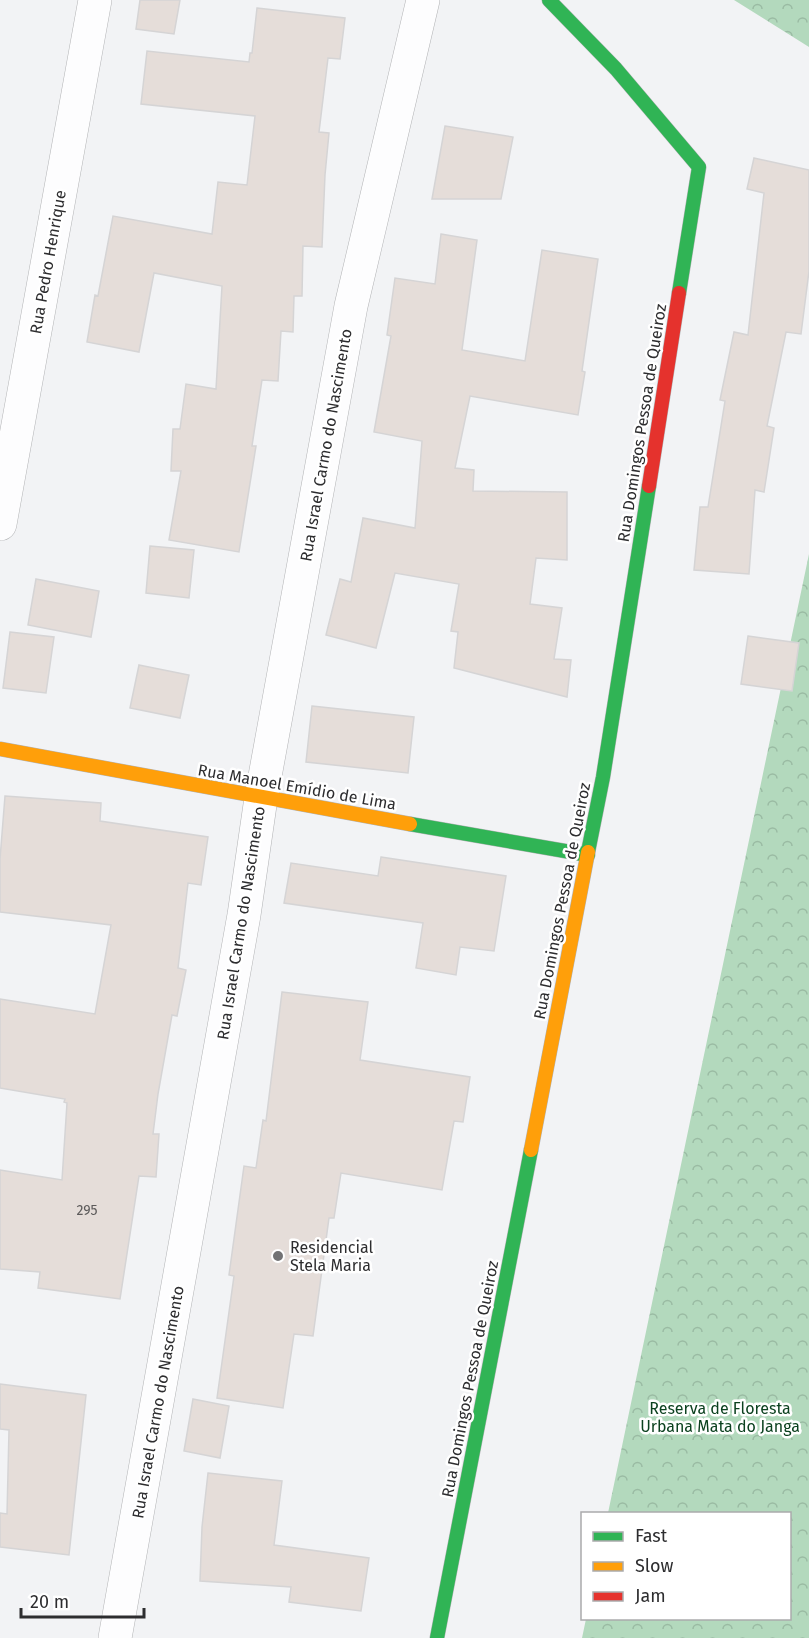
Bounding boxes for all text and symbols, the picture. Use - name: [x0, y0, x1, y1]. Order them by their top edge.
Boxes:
- street label: Rua Pedro Henrique: [26, 189, 70, 335]
- street label: Rua Domingos Pessoa de Queiroz: [614, 303, 670, 543]
- street label: Rua Israel Carmo do Nascimento: [296, 327, 356, 563]
- street label: Rua Manoel Emídio de Lima: [196, 760, 398, 814]
- street label: Rua Domingos Pessoa de Queiroz: [530, 781, 594, 1021]
- street label: Rua Israel Carmo do Nascimento: [213, 805, 269, 1041]
- house number: 295: [76, 1202, 98, 1219]
- place label: Residencial Stela Maria: [290, 1238, 374, 1275]
- marker: Residencial Stela Maria: [271, 1249, 285, 1263]
- street label: Rua Domingos Pessoa de Queiroz: [438, 1259, 502, 1499]
- street label: Rua Israel Carmo do Nascimento: [128, 1284, 188, 1520]
- park label: Reserva de Floresta Urbana Mata do Janga: [640, 1399, 800, 1436]
- legend: [581, 1512, 791, 1620]
- text: Fast: [635, 1525, 668, 1547]
- text: Slow: [635, 1555, 674, 1577]
- scale bar: [21, 1581, 144, 1619]
- text: Jam: [635, 1585, 666, 1607]
- text: 20 m: [30, 1591, 69, 1613]

